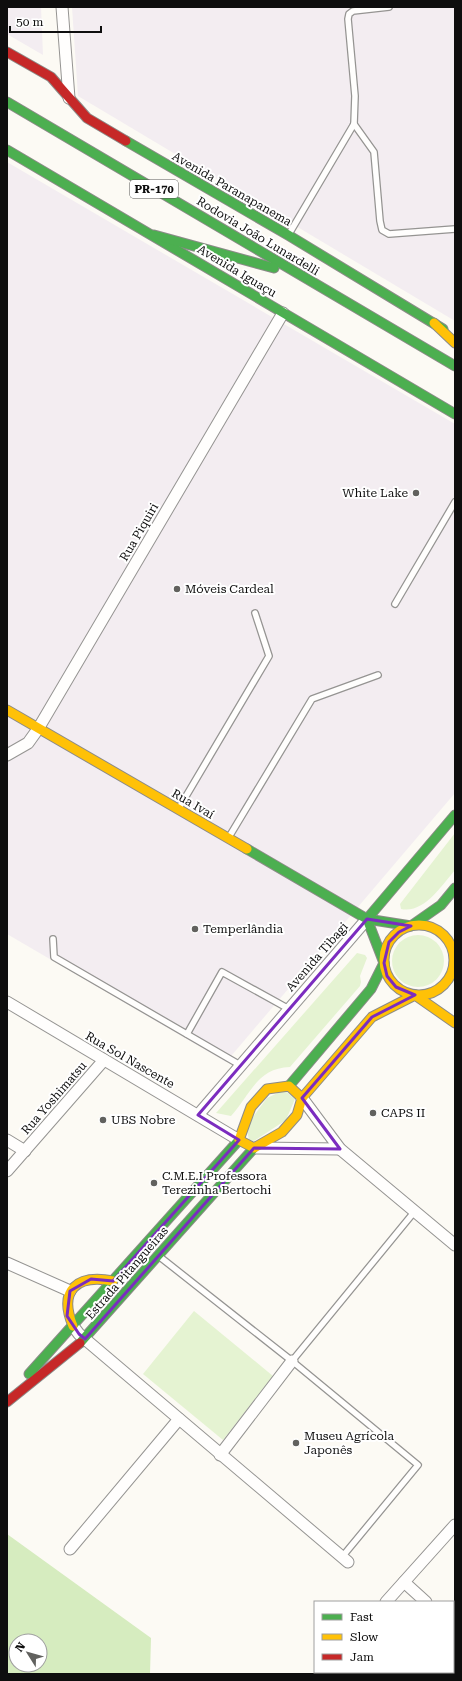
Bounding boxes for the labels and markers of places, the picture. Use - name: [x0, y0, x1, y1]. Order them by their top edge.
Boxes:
- place label: White Lake: [342, 486, 408, 500]
- marker: White Lake: [411, 488, 421, 498]
- place label: Móveis Cardeal: [185, 582, 274, 596]
- marker: Móveis Cardeal: [172, 584, 182, 594]
- place label: Temperlândia: [203, 922, 284, 936]
- marker: Temperlândia: [190, 924, 200, 934]
- place label: CAPS II: [381, 1106, 425, 1120]
- marker: CAPS II: [368, 1108, 378, 1118]
- place label: UBS Nobre: [111, 1113, 176, 1127]
- marker: UBS Nobre: [98, 1115, 108, 1125]
- place label: C.M.E.I Professora Terezinha Bertochi: [162, 1169, 271, 1197]
- marker: C.M.E.I Professora Terezinha Bertochi: [149, 1178, 159, 1188]
- place label: Museu Agrícola Japonês: [304, 1429, 394, 1457]
- marker: Museu Agrícola Japonês: [291, 1438, 301, 1448]

